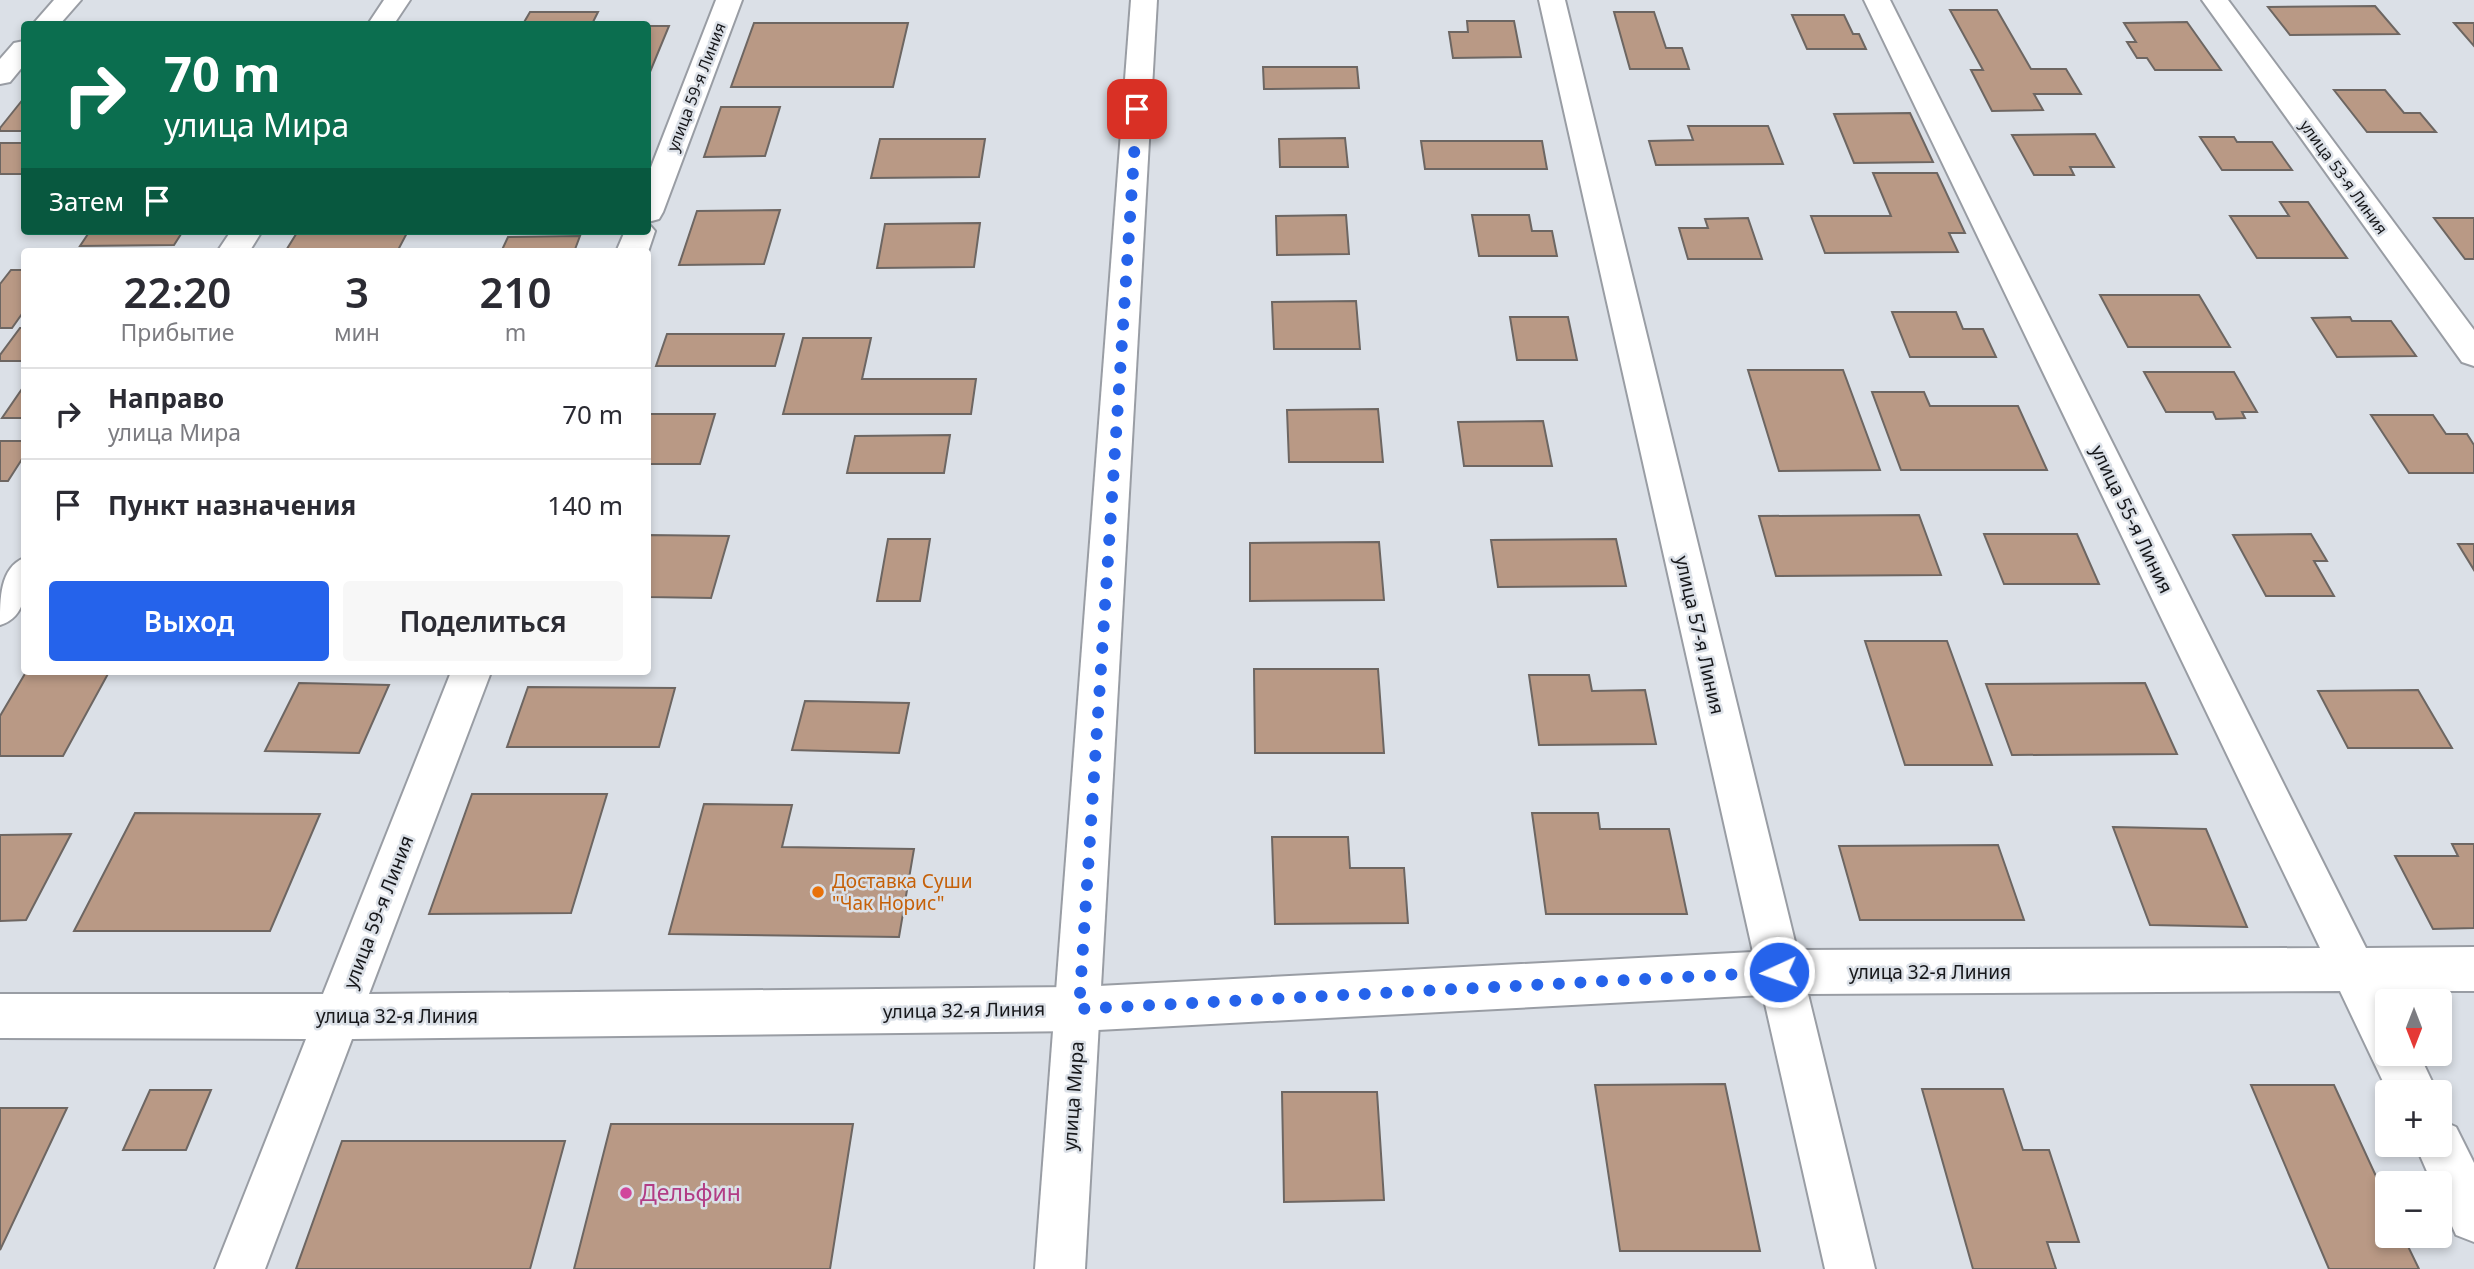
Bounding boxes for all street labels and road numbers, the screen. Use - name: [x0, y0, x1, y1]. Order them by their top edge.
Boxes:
- street label: улица 59-я Линия: [661, 19, 731, 155]
- street label: улица 53-я Линия: [2295, 115, 2393, 239]
- street label: улица 55-я Линия: [2085, 440, 2179, 598]
- street label: улица 57-я Линия: [1669, 553, 1731, 717]
- street label: улица 59-я Линия: [337, 832, 419, 992]
- street label: улица 32-я Линия: [1849, 959, 2011, 985]
- street label: улица 32-я Линия: [883, 996, 1045, 1024]
- street label: улица 32-я Линия: [316, 1003, 478, 1029]
- street label: улица Мира: [1056, 1040, 1090, 1152]

